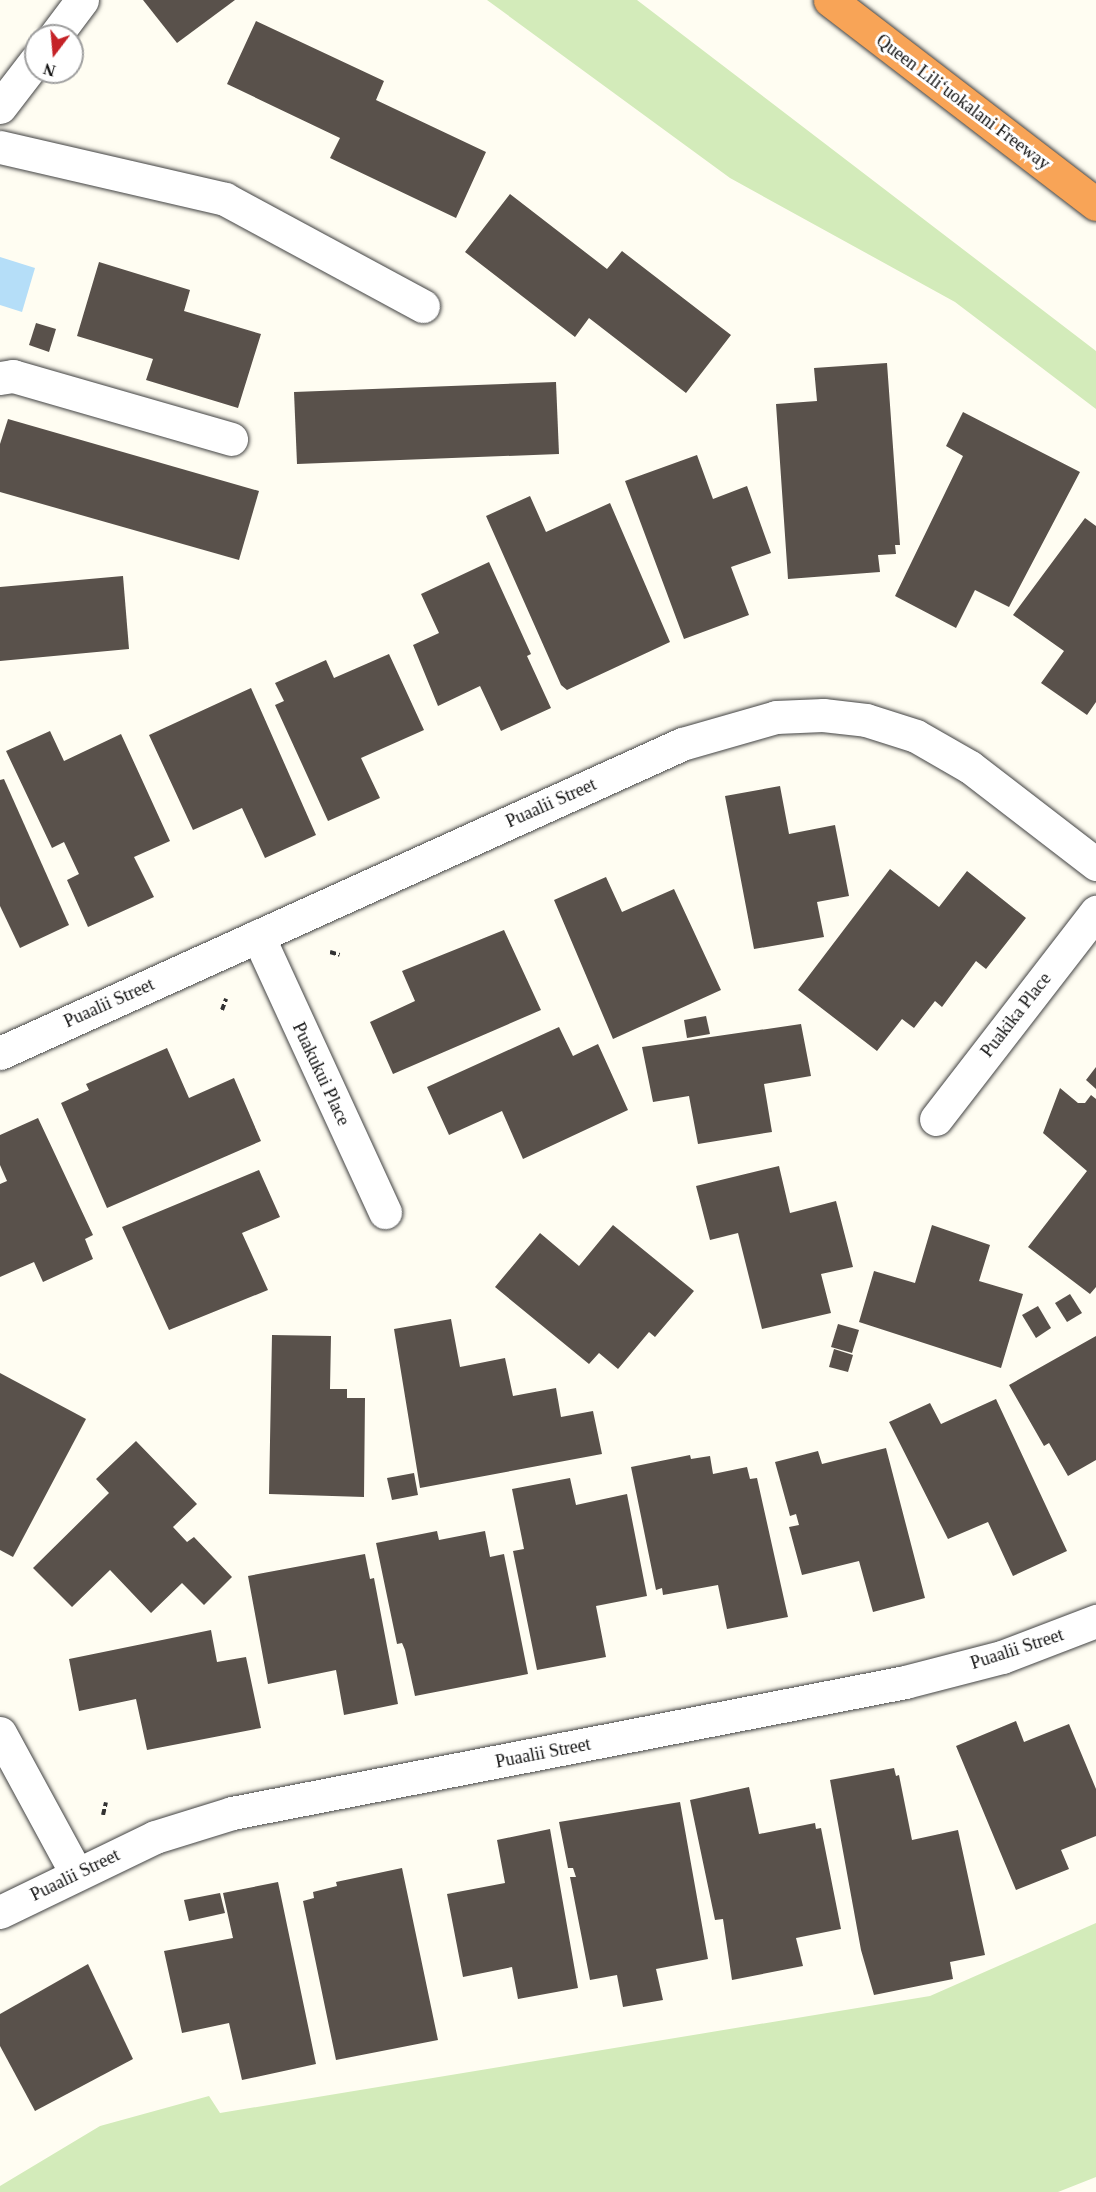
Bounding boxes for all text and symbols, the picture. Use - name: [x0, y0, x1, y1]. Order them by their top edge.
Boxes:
- north arrow: [24, 24, 84, 84]
- street label: Queen Liliʻuokalani Freeway: [872, 30, 1054, 174]
- text: N: [42, 60, 57, 80]
- street label: Puaalii Street: [503, 774, 599, 832]
- street label: Puakika Place: [976, 968, 1056, 1062]
- street label: Puaalii Street: [61, 974, 157, 1032]
- street label: Puakukui Place: [288, 1019, 354, 1129]
- street label: Puaalii Street: [968, 1624, 1066, 1674]
- street label: Puaalii Street: [494, 1733, 592, 1773]
- street label: Puaalii Street: [27, 1844, 123, 1906]

